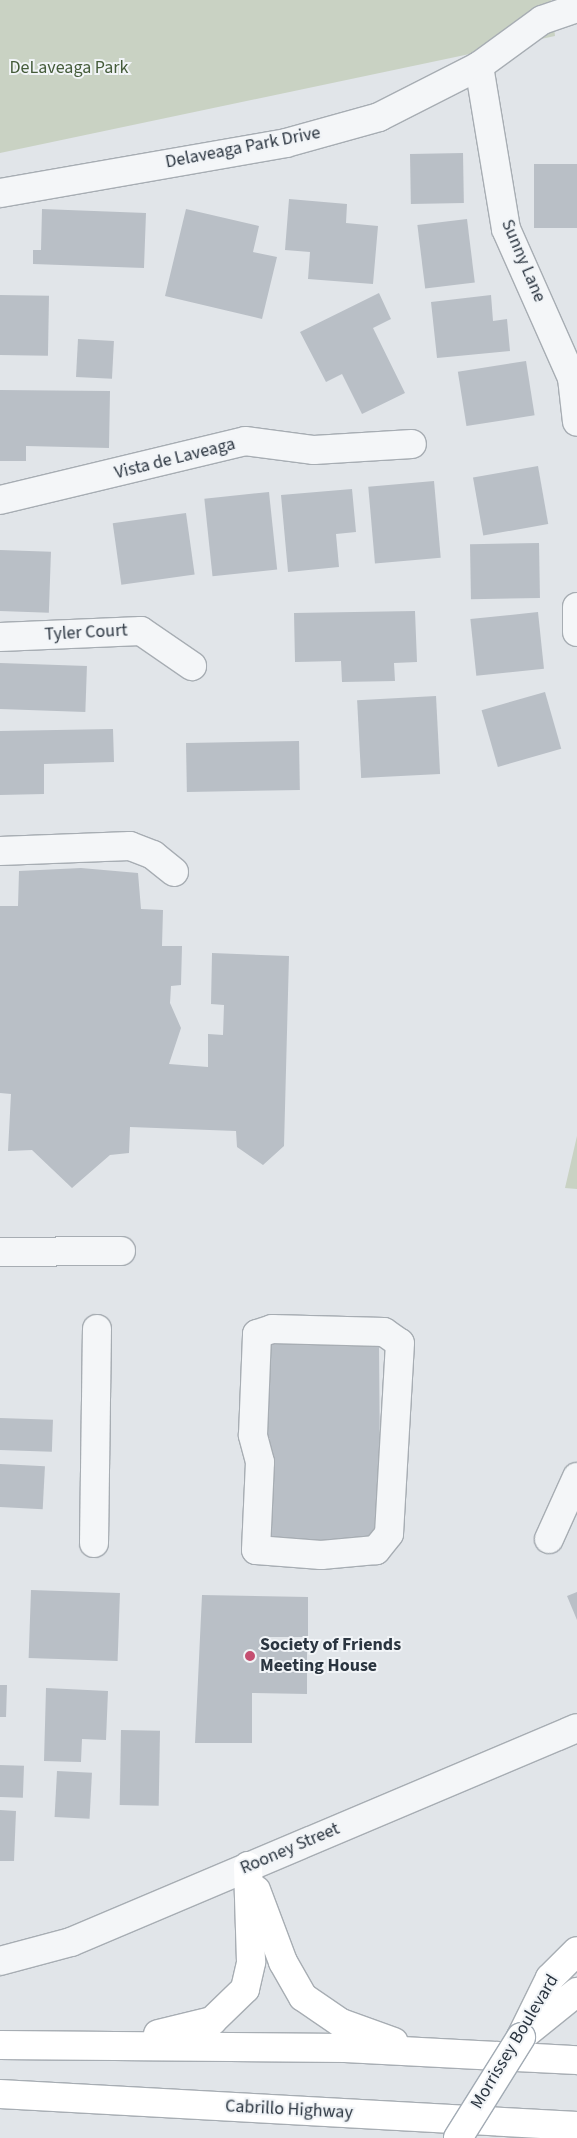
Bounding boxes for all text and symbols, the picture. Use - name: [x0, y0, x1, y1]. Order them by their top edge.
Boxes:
- park label: DeLaveaga Park: [9, 57, 129, 79]
- street label: Delaveaga Park Drive: [164, 122, 322, 174]
- street label: Sunny Lane: [496, 216, 550, 306]
- street label: Vista de Laveaga: [112, 434, 238, 484]
- street label: Tyler Court: [44, 620, 128, 646]
- place label: Society of Friends Meeting House: [260, 1635, 401, 1678]
- marker: Society of Friends Meeting House: [244, 1650, 256, 1662]
- street label: Rooney Street: [237, 1818, 343, 1880]
- street label: Morrissey Boulevard: [466, 1971, 564, 2113]
- street label: Cabrillo Highway: [225, 2096, 353, 2124]

